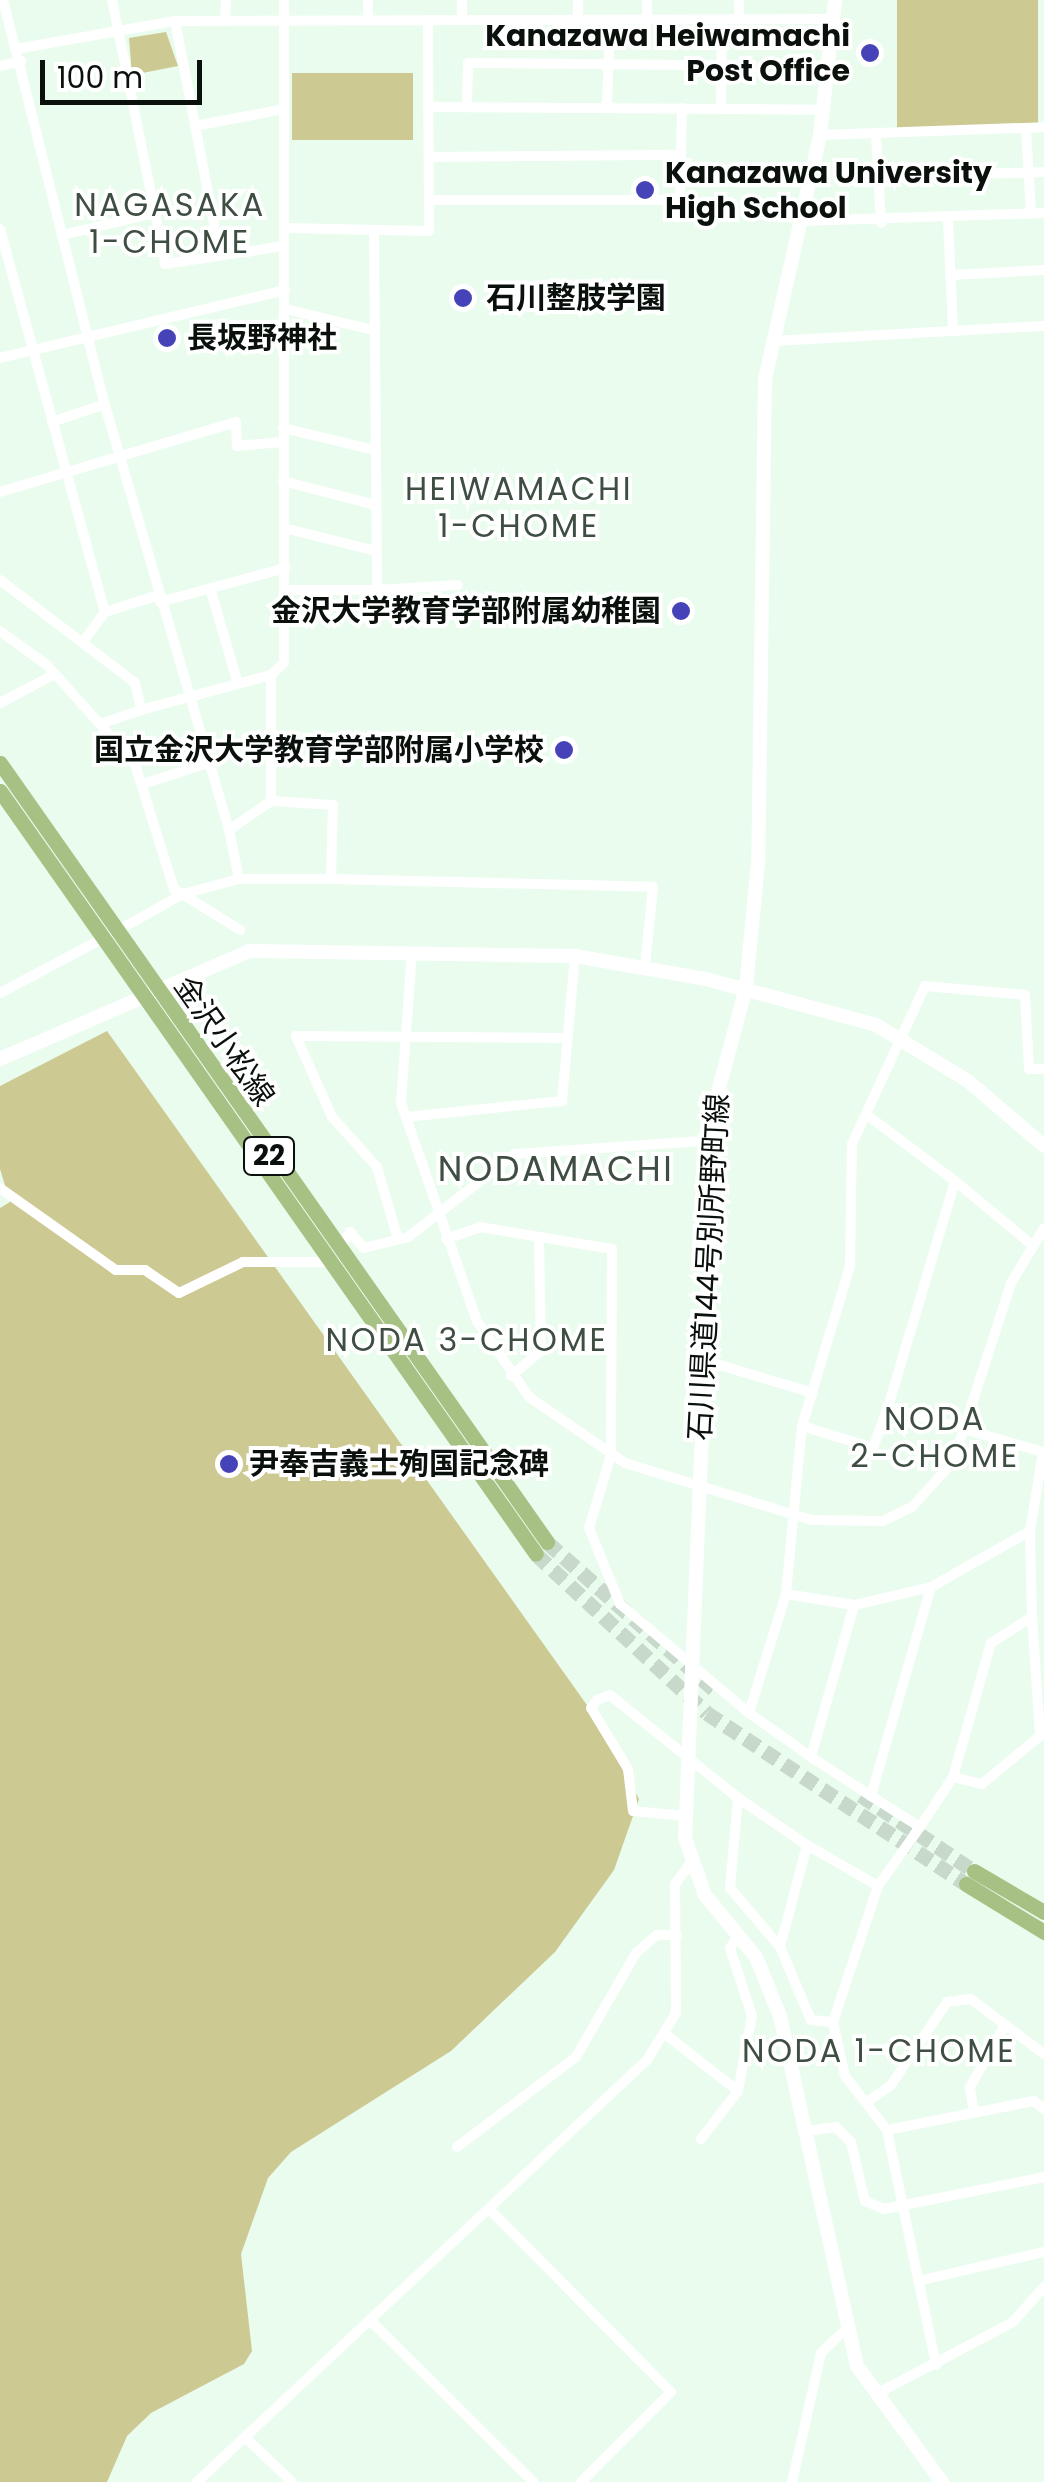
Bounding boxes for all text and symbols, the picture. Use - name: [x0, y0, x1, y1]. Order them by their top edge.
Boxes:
- place label: Kanazawa Heiwamachi Post Office: [485, 18, 850, 88]
- scale bar: [45, 40, 208, 102]
- marker: Kanazawa Heiwamachi Post Office: [859, 42, 881, 64]
- text: 100 m: [57, 56, 143, 99]
- place label: Kanazawa University High School: [665, 155, 992, 226]
- marker: Kanazawa University High School: [634, 179, 656, 201]
- district label: NAGASAKA 1-CHOME: [74, 187, 266, 262]
- place label: 石川整肢学園: [486, 280, 666, 316]
- marker: 石川整肢学園: [450, 285, 476, 311]
- place label: 長坂野神社: [187, 320, 337, 356]
- marker: 長坂野神社: [156, 327, 178, 349]
- district label: HEIWAMACHI 1-CHOME: [405, 471, 633, 546]
- place label: 金沢大学教育学部附属幼稚園: [271, 593, 661, 629]
- marker: 金沢大学教育学部附属幼稚園: [670, 600, 692, 622]
- place label: 国立金沢大学教育学部附属小学校: [94, 732, 544, 768]
- marker: 国立金沢大学教育学部附属小学校: [553, 739, 575, 761]
- street label: 金沢小松線: [166, 969, 282, 1113]
- street label: 石川県道144号別所野町線: [682, 1093, 736, 1441]
- road number: 22: [242, 1133, 296, 1179]
- district label: NODAMACHI: [438, 1148, 674, 1190]
- district label: NODA 3-CHOME: [326, 1321, 608, 1359]
- district label: NODA 2-CHOME: [850, 1401, 1020, 1476]
- place label: 尹奉吉義士殉国記念碑: [249, 1446, 549, 1482]
- marker: 尹奉吉義士殉国記念碑: [218, 1453, 240, 1475]
- district label: NODA 1-CHOME: [742, 2032, 1016, 2070]

